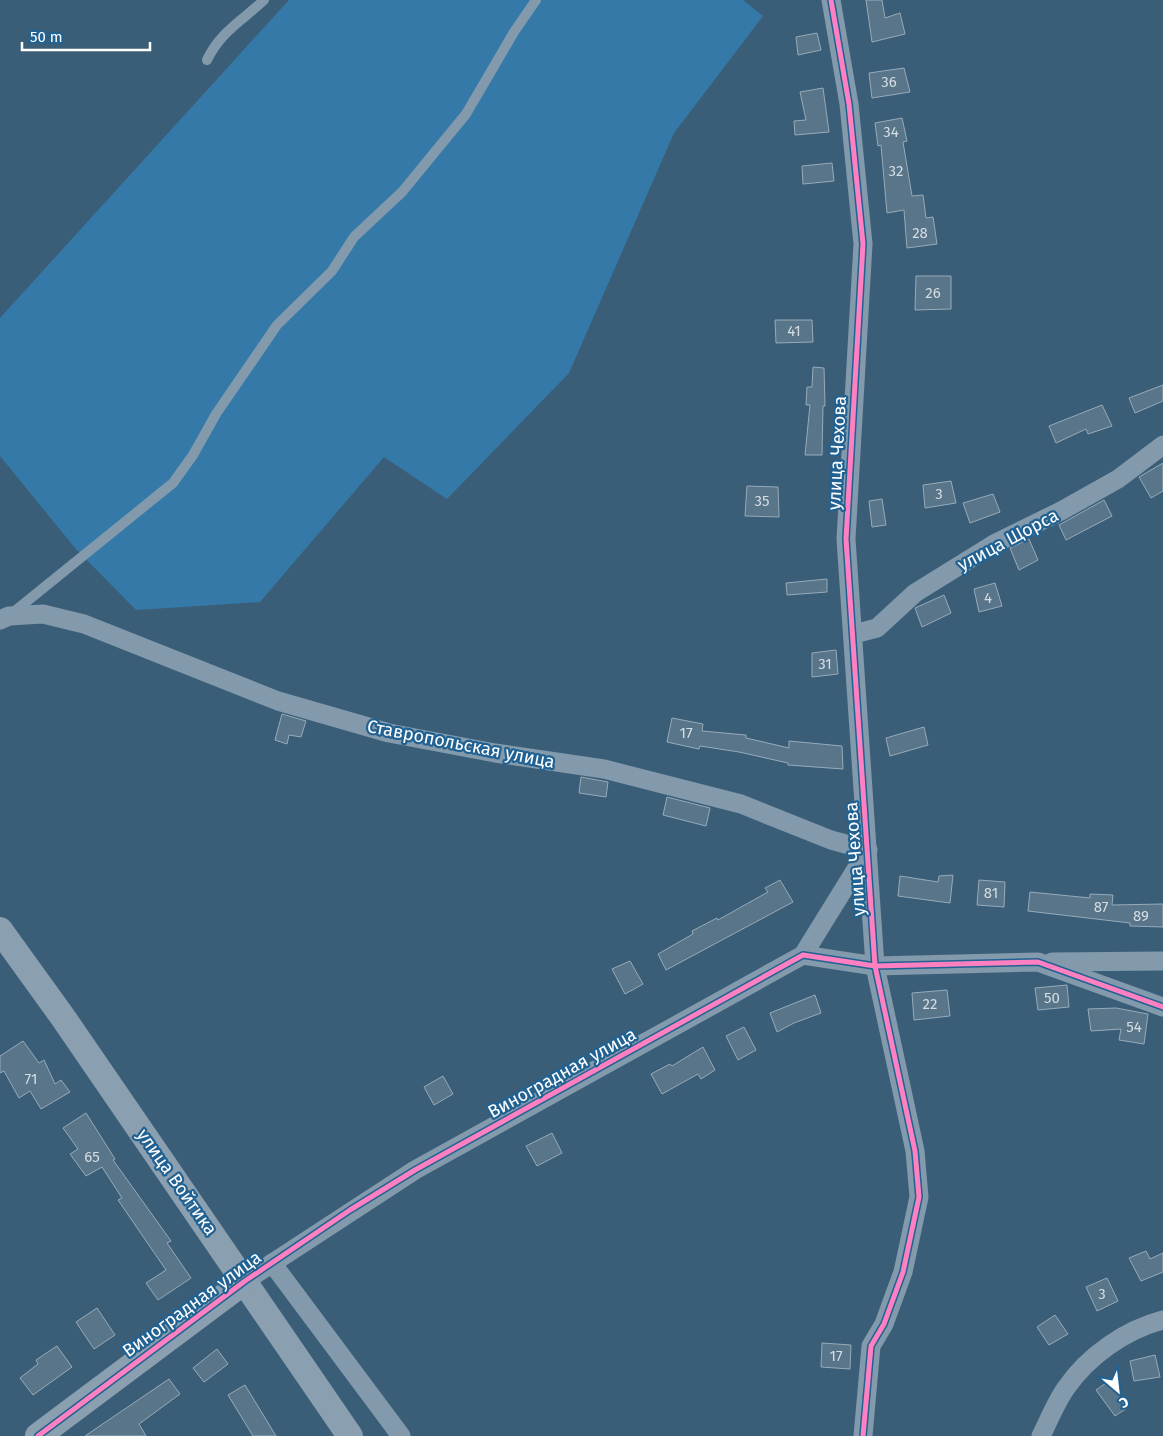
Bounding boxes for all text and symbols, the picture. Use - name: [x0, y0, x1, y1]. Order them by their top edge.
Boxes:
- scale bar: [22, 20, 150, 52]
- text: 50 m: [30, 28, 63, 46]
- house number: 36: [881, 73, 897, 91]
- house number: 34: [883, 123, 899, 141]
- house number: 32: [889, 162, 903, 180]
- house number: 28: [912, 224, 928, 242]
- house number: 26: [925, 284, 941, 302]
- house number: 41: [787, 322, 801, 340]
- street label: улица Чехова: [823, 395, 851, 511]
- house number: 3: [935, 485, 943, 503]
- house number: 35: [754, 492, 770, 510]
- street label: улица Щорса: [954, 504, 1062, 576]
- house number: 4: [984, 589, 992, 607]
- house number: 31: [818, 655, 832, 673]
- street label: Ставропольская улица: [365, 715, 557, 773]
- house number: 17: [679, 724, 693, 742]
- street label: улица Чехова: [840, 801, 870, 917]
- house number: 81: [984, 884, 998, 902]
- house number: 87: [1094, 898, 1109, 916]
- house number: 89: [1133, 907, 1149, 925]
- house number: 50: [1044, 989, 1060, 1007]
- house number: 22: [923, 995, 937, 1013]
- house number: 54: [1126, 1018, 1142, 1036]
- street label: Виноградная улица: [484, 1023, 640, 1123]
- house number: 71: [25, 1070, 37, 1088]
- street label: улица Войтика: [132, 1125, 222, 1239]
- house number: 65: [84, 1148, 100, 1166]
- street label: Виноградная улица: [118, 1246, 266, 1362]
- house number: 3: [1098, 1285, 1106, 1303]
- house number: 17: [829, 1347, 843, 1365]
- north arrow: [1093, 1366, 1143, 1416]
- text: С: [1116, 1393, 1131, 1411]

